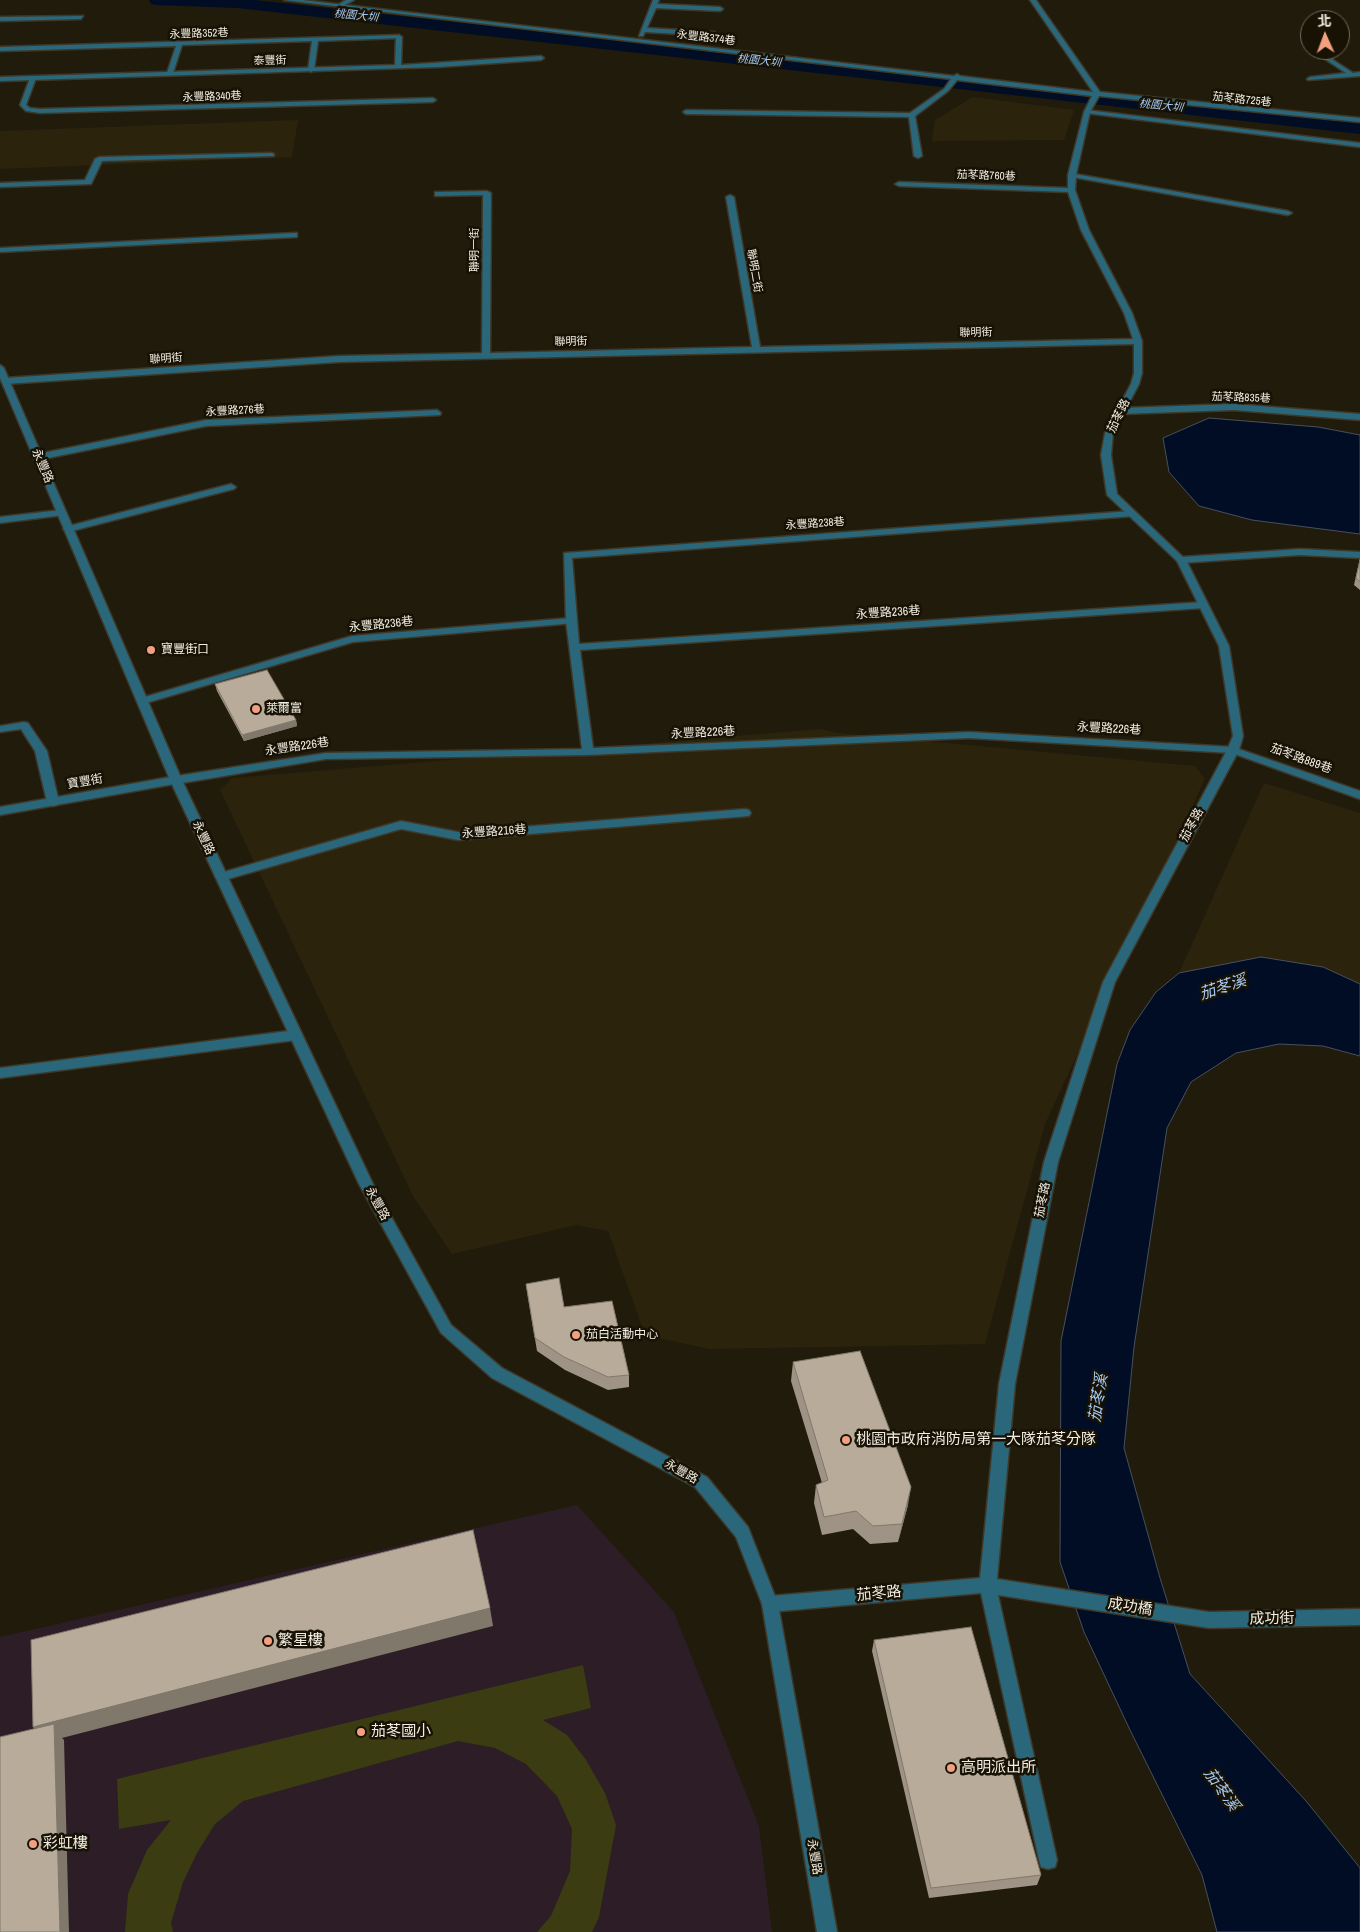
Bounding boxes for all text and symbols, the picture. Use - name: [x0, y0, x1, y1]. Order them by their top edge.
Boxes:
- water label: 桃園大圳: [333, 7, 379, 25]
- north arrow: [1300, 10, 1350, 60]
- text: 北: [1317, 12, 1332, 30]
- street label: 永豐路352巷: [169, 26, 229, 42]
- street label: 永豐路374巷: [676, 28, 736, 48]
- water label: 桃園大圳: [736, 52, 782, 70]
- street label: 泰豐街: [253, 54, 287, 68]
- street label: 永豐路340巷: [182, 89, 242, 105]
- street label: 茄苳路725巷: [1212, 90, 1272, 110]
- water label: 桃園大圳: [1138, 97, 1184, 115]
- street label: 茄苳路760巷: [956, 168, 1016, 184]
- street label: 聯明一街: [468, 228, 482, 272]
- street label: 聯明二街: [744, 248, 764, 294]
- street label: 聯明街: [959, 326, 993, 340]
- street label: 聯明街: [554, 335, 588, 349]
- street label: 聯明街: [149, 351, 183, 367]
- street label: 茄苳路835巷: [1211, 390, 1271, 406]
- street label: 茄苳路: [1105, 397, 1133, 435]
- street label: 永豐路276巷: [205, 403, 265, 419]
- street label: 永豐路: [28, 447, 56, 485]
- street label: 永豐路238巷: [785, 515, 845, 533]
- street label: 永豐路236巷: [855, 604, 921, 622]
- street label: 永豐路236巷: [348, 614, 414, 636]
- place label: 寶豐街口: [161, 643, 209, 657]
- marker: 寶豐街口: [145, 644, 157, 656]
- place label: 萊爾富: [266, 702, 302, 716]
- marker: 萊爾富: [250, 703, 262, 715]
- street label: 永豐路226巷: [1076, 720, 1142, 738]
- street label: 永豐路226巷: [670, 724, 736, 742]
- street label: 永豐路226巷: [264, 735, 330, 759]
- street label: 茄苳路889巷: [1268, 741, 1334, 777]
- street label: 寶豐街: [66, 772, 104, 792]
- street label: 茄苳路: [1177, 806, 1207, 844]
- street label: 永豐路: [189, 819, 217, 857]
- street label: 永豐路216巷: [461, 823, 527, 841]
- water label: 茄苳溪: [1197, 971, 1249, 1005]
- street label: 茄苳路: [1032, 1181, 1054, 1219]
- street label: 永豐路: [362, 1185, 392, 1223]
- place label: 茄白活動中心: [586, 1328, 658, 1342]
- marker: 茄白活動中心: [570, 1329, 582, 1341]
- water label: 茄苳溪: [1086, 1373, 1112, 1423]
- place label: 桃園市政府消防局第一大隊茄苳分隊: [856, 1431, 1096, 1449]
- marker: 桃園市政府消防局第一大隊茄苳分隊: [840, 1434, 852, 1446]
- street label: 永豐路: [662, 1457, 700, 1487]
- street label: 茄苳路: [856, 1583, 902, 1605]
- street label: 成功橋: [1106, 1595, 1154, 1619]
- street label: 成功街: [1249, 1610, 1295, 1628]
- place label: 繁星樓: [278, 1632, 323, 1650]
- marker: 繁星樓: [262, 1635, 274, 1647]
- place label: 茄苳國小: [371, 1723, 431, 1741]
- marker: 茄苳國小: [355, 1726, 367, 1738]
- place label: 高明派出所: [961, 1759, 1036, 1777]
- marker: 高明派出所: [945, 1762, 957, 1774]
- water label: 茄苳溪: [1199, 1765, 1243, 1815]
- place label: 彩虹樓: [43, 1835, 88, 1853]
- marker: 彩虹樓: [27, 1838, 39, 1850]
- street label: 永豐路: [804, 1838, 824, 1876]

